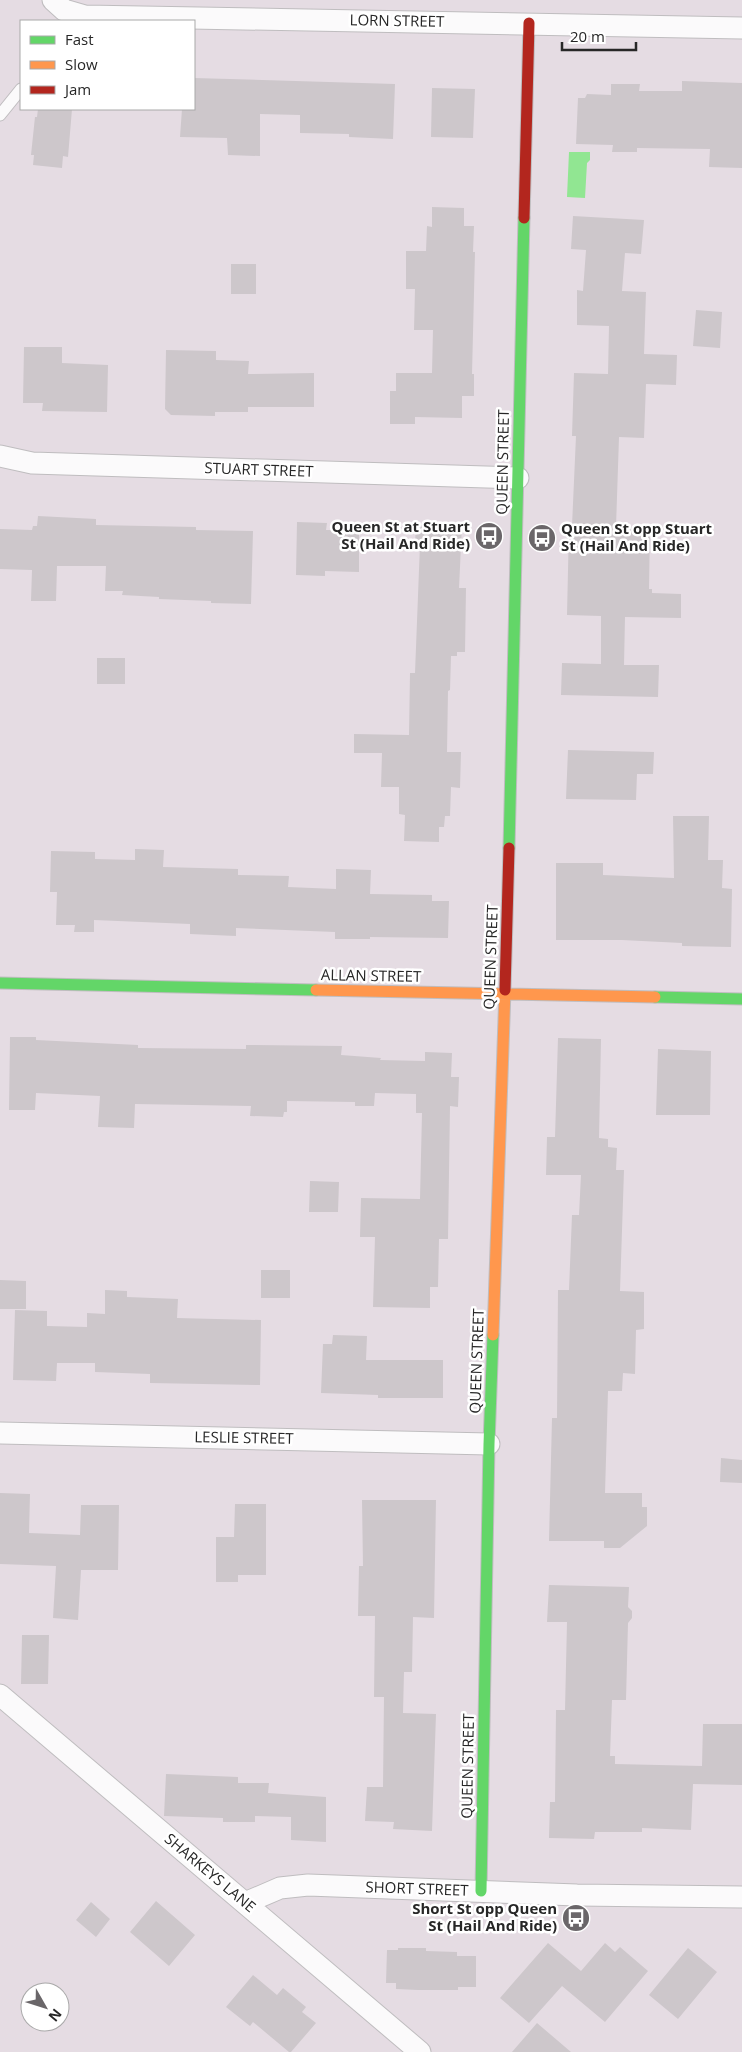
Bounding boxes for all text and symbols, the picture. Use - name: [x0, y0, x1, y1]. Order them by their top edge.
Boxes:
- street label: LORN STREET: [350, 9, 445, 31]
- legend: [20, 20, 195, 110]
- scale bar: [562, 20, 636, 52]
- text: 20 m: [570, 26, 605, 46]
- text: Fast: [65, 29, 94, 49]
- text: Slow: [65, 54, 98, 74]
- text: Jam: [63, 79, 91, 99]
- street label: QUEEN STREET: [491, 409, 513, 515]
- street label: STUART STREET: [204, 457, 315, 481]
- place label: Queen St at Stuart St (Hail And Ride): [332, 516, 470, 553]
- place label: Queen St opp Stuart St (Hail And Ride): [561, 518, 713, 555]
- bus stop icon: Queen St at Stuart St (Hail And Ride): [474, 521, 504, 551]
- bus stop icon: Queen St opp Stuart St (Hail And Ride): [527, 523, 557, 553]
- street label: QUEEN STREET: [478, 903, 502, 1010]
- street label: ALLAN STREET: [321, 964, 422, 986]
- street label: QUEEN STREET: [464, 1307, 488, 1414]
- street label: LESLIE STREET: [194, 1426, 295, 1448]
- street label: QUEEN STREET: [456, 1713, 478, 1819]
- street label: SHARKEYS LANE: [161, 1828, 260, 1916]
- street label: SHORT STREET: [365, 1876, 470, 1900]
- place label: Short St opp Queen St (Hail And Ride): [412, 1898, 557, 1935]
- bus stop icon: Short St opp Queen St (Hail And Ride): [561, 1903, 591, 1933]
- north arrow: [20, 1982, 70, 2032]
- text: N: [45, 2005, 66, 2026]

